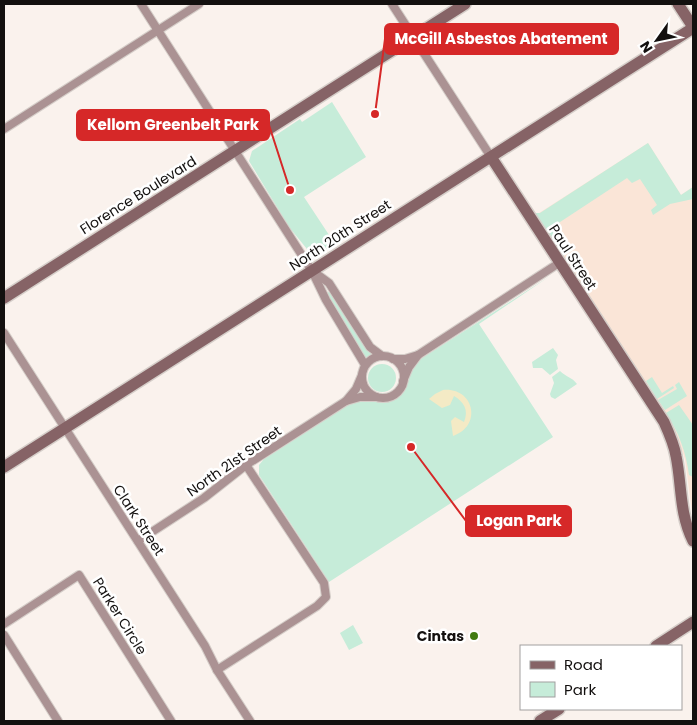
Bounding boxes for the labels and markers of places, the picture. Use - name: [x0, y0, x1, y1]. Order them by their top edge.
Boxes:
- callout: McGill Asbestos Abatement: [385, 24, 618, 54]
- callout: Kellom Greenbelt Park: [77, 110, 269, 140]
- callout: Logan Park: [466, 506, 571, 536]
- place label: Cintas: [417, 626, 464, 646]
- marker: Cintas: [468, 630, 480, 642]

